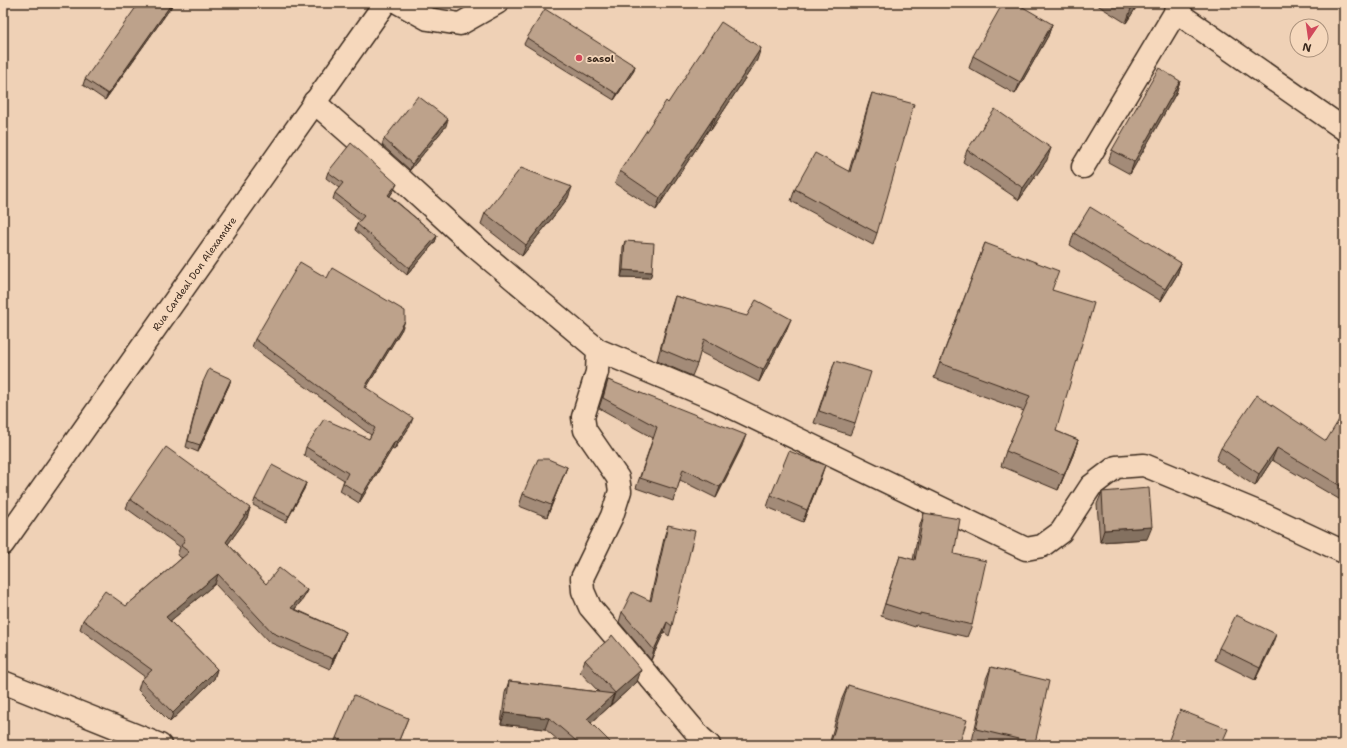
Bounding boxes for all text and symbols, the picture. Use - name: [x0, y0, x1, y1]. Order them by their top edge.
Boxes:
- north arrow: [1289, 18, 1329, 58]
- text: N: [1301, 39, 1313, 56]
- place label: sasol: [587, 52, 615, 65]
- marker: sasol: [574, 53, 584, 63]
- street label: Rua Cardeal Don Alexamdre: [149, 214, 239, 333]

